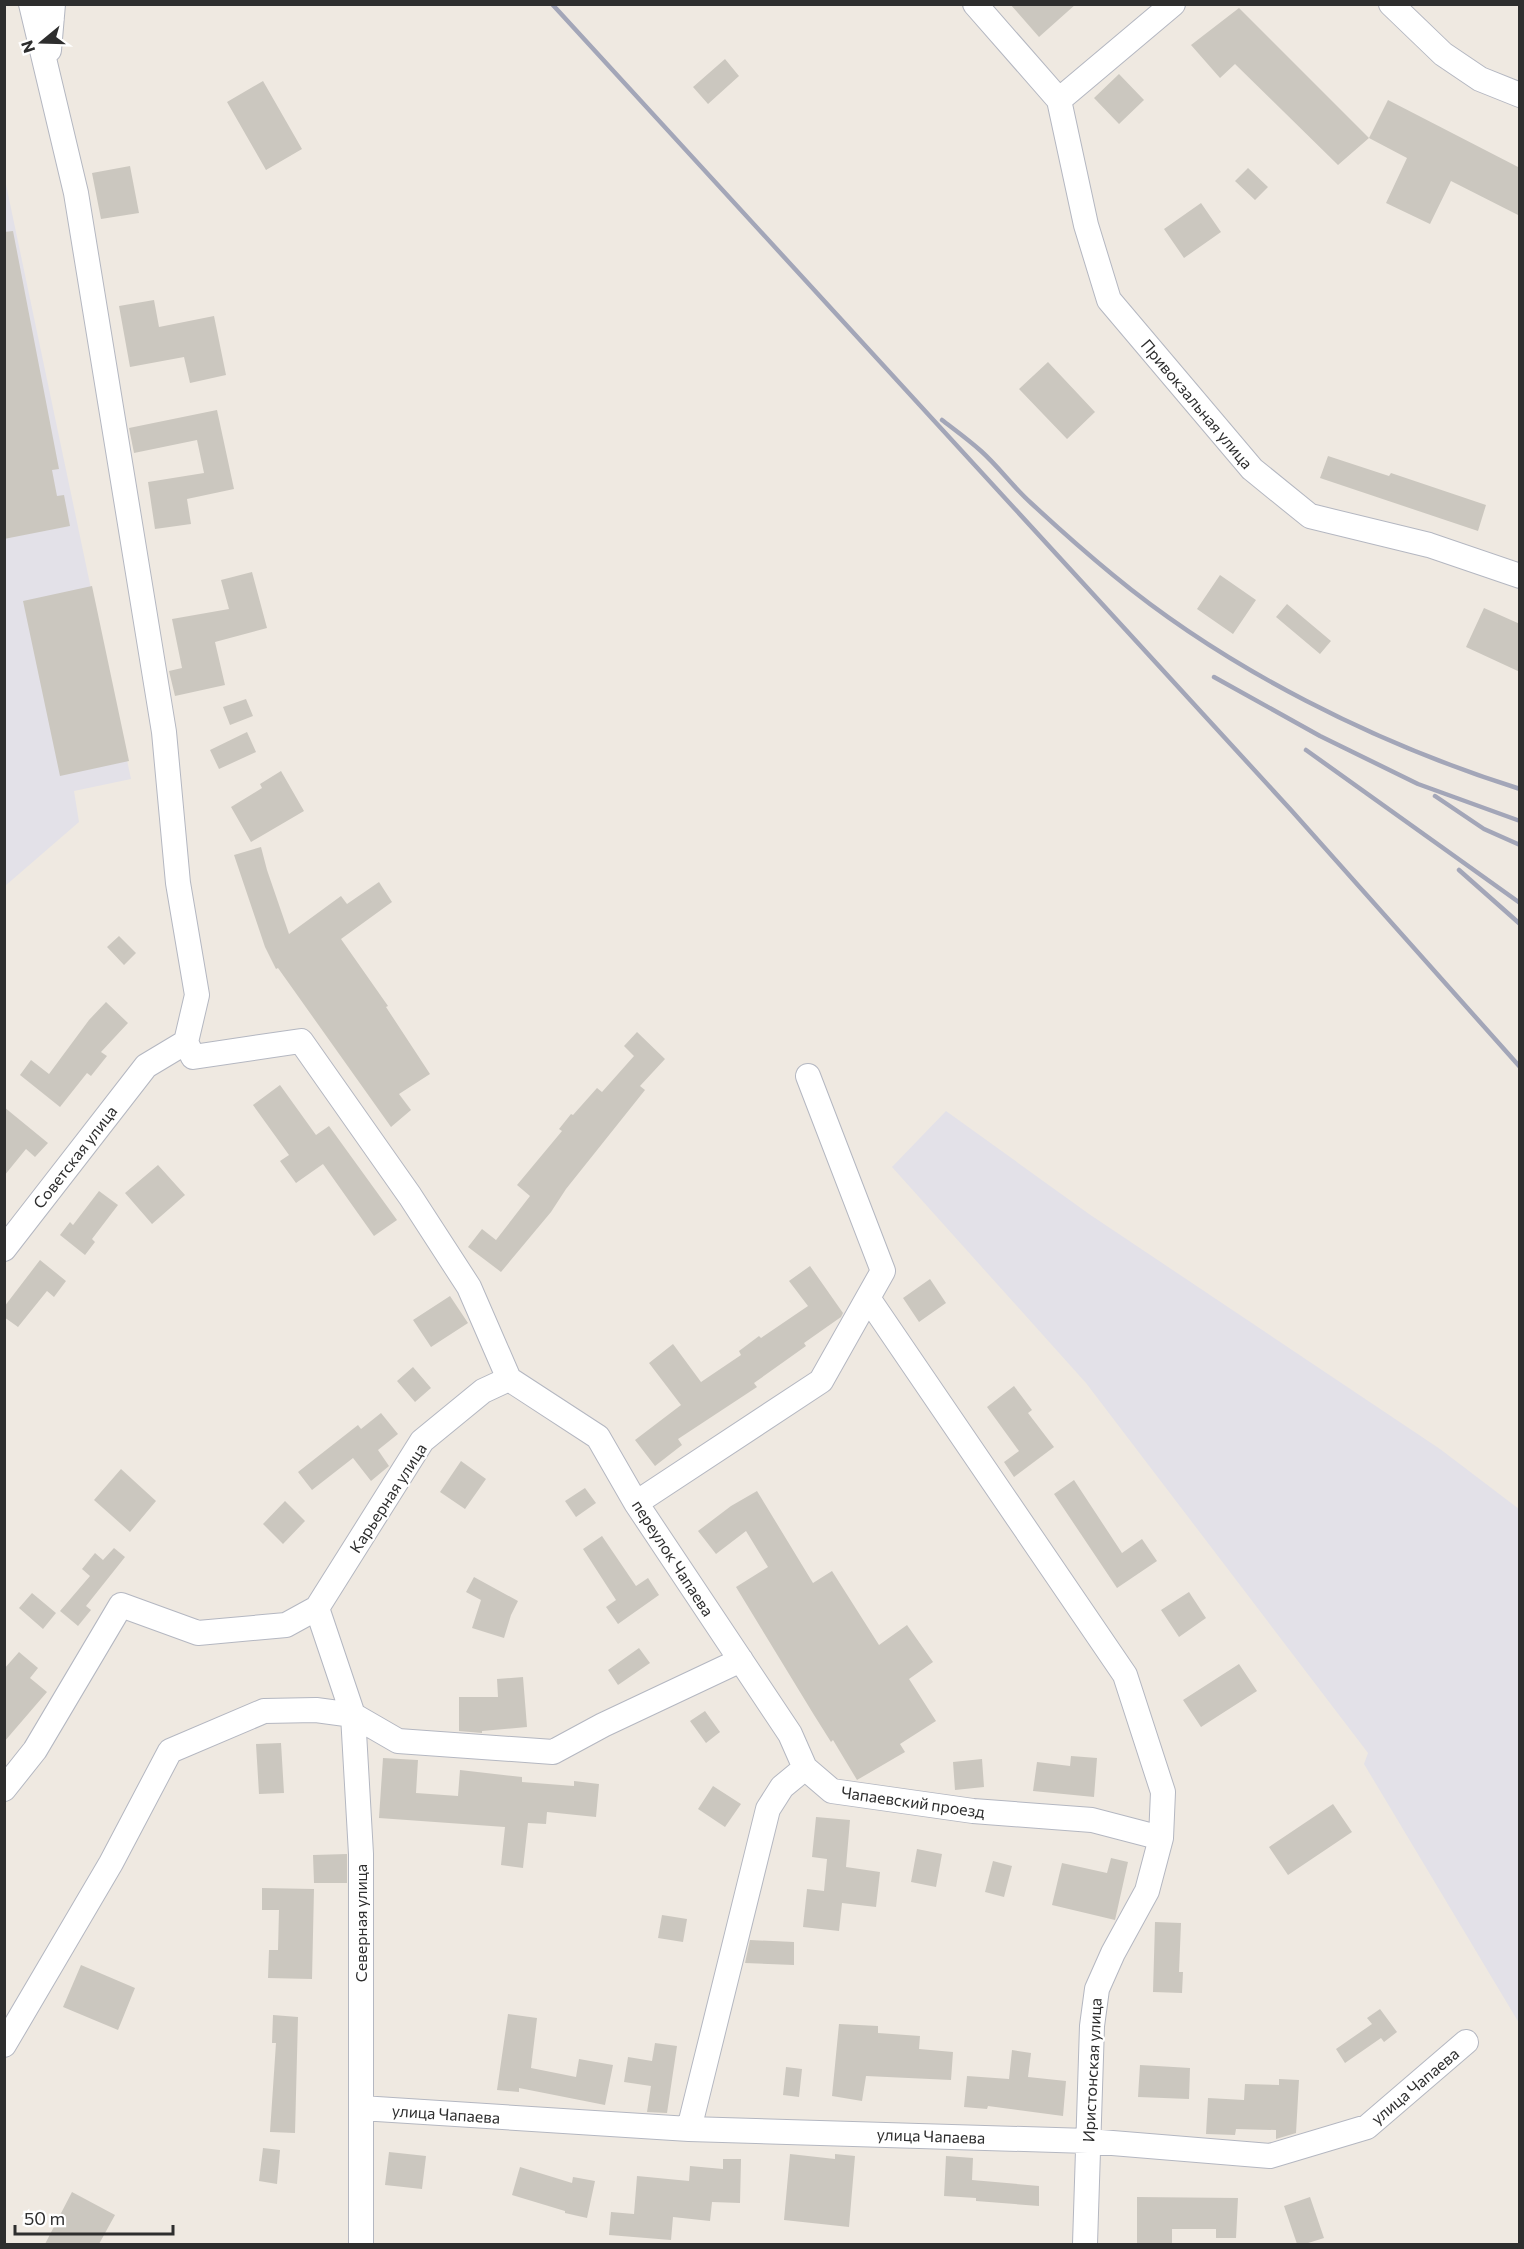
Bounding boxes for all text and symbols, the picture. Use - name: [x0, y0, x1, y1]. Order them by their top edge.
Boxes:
- north arrow: [12, 12, 72, 72]
- text: N: [16, 38, 38, 56]
- street label: Привокзальная улица: [1138, 335, 1257, 472]
- street label: Советская улица: [29, 1102, 121, 1212]
- street label: Карьерная улица: [345, 1439, 430, 1556]
- street label: переулок Чапаева: [629, 1496, 718, 1620]
- street label: Чапаевский проезд: [840, 1782, 987, 1821]
- street label: Северная улица: [351, 1864, 370, 1982]
- street label: Иристонская улица: [1078, 1997, 1105, 2143]
- street label: улица Чапаева: [1367, 2043, 1462, 2128]
- street label: улица Чапаева: [391, 2100, 501, 2127]
- street label: улица Чапаева: [876, 2124, 986, 2147]
- scale bar: [15, 2198, 172, 2236]
- text: 50 m: [24, 2207, 65, 2229]

